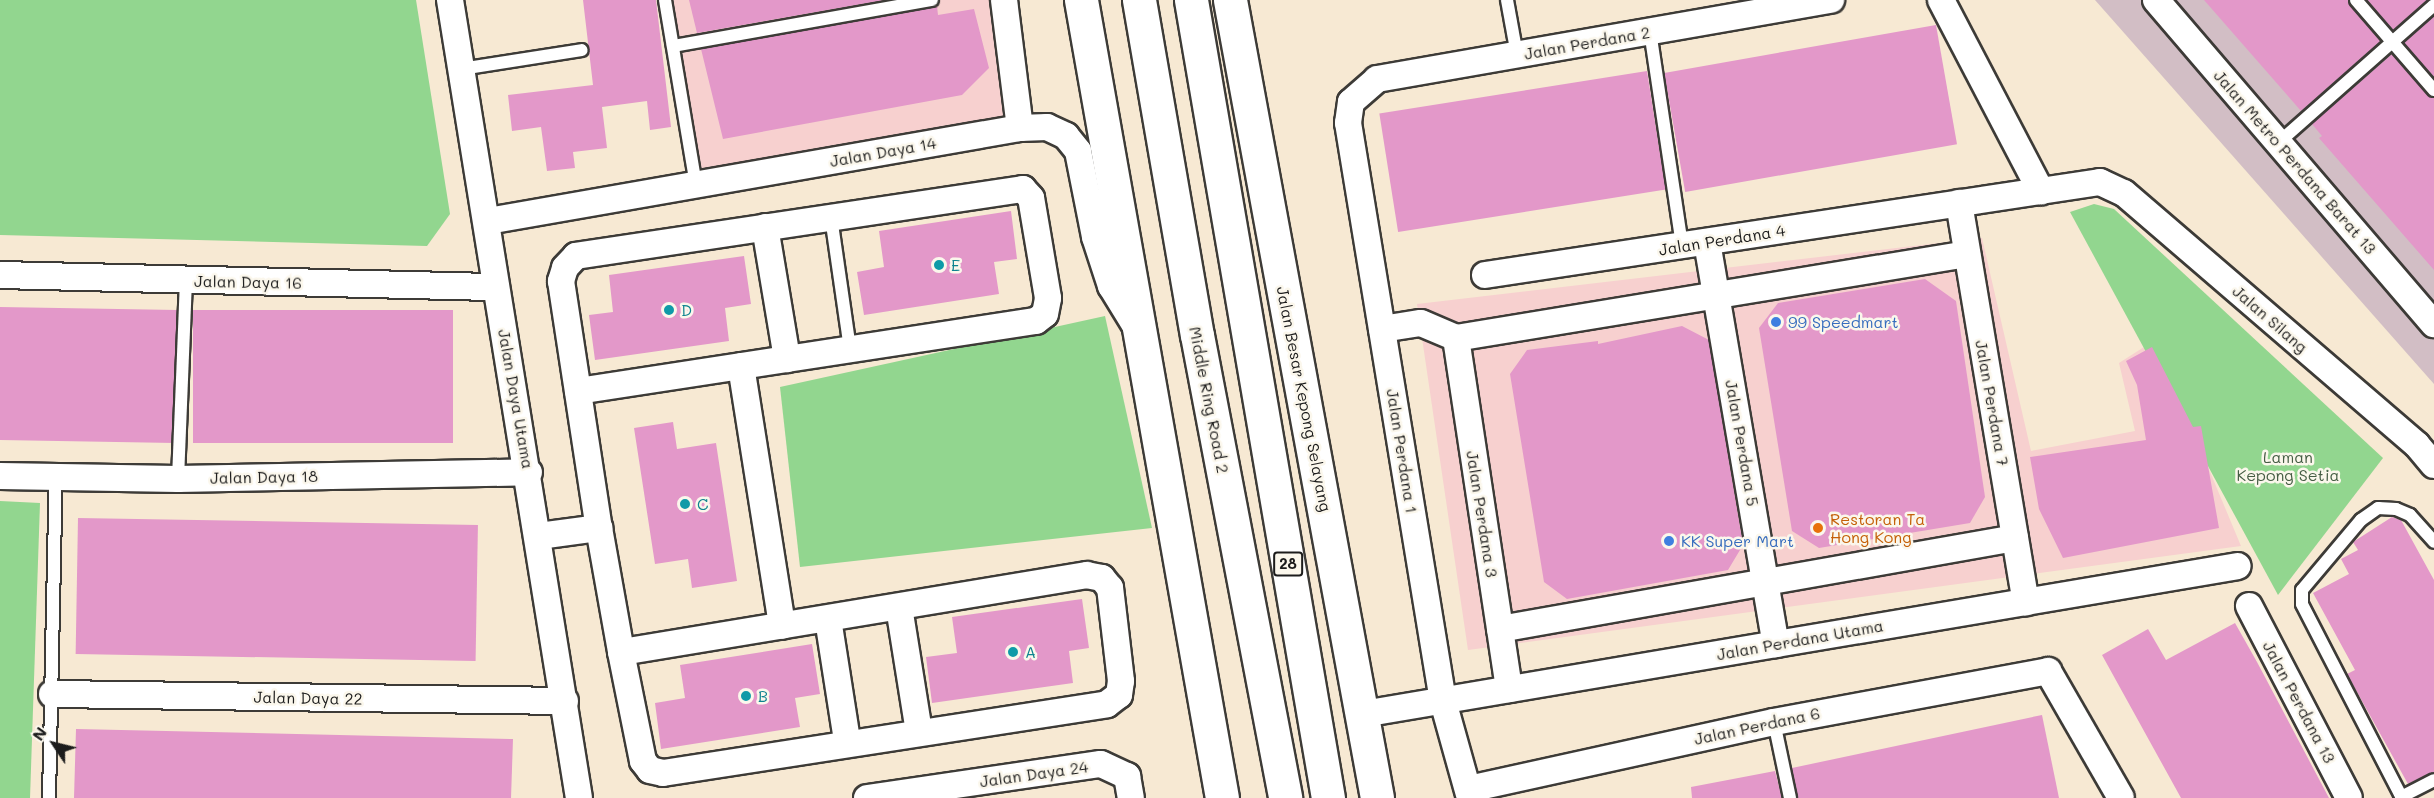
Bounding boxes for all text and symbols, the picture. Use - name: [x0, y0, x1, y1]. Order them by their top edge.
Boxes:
- street label: Jalan Perdana 2: [1523, 22, 1651, 64]
- street label: Jalan Metro Perdana Barat 13: [2210, 66, 2380, 258]
- street label: Jalan Daya 14: [828, 133, 938, 171]
- street label: Jalan Perdana 4: [1657, 221, 1787, 259]
- place label: E: [951, 255, 960, 275]
- marker: E: [932, 258, 946, 272]
- street label: Jalan Daya 16: [194, 271, 302, 293]
- street label: Jalan Silang: [2229, 281, 2311, 357]
- street label: Jalan Besar Kepong Selayang: [1273, 285, 1335, 513]
- place label: D: [681, 300, 692, 320]
- marker: D: [662, 303, 676, 317]
- place label: 99 Speedmart: [1788, 312, 1899, 332]
- marker: 99 Speedmart: [1769, 315, 1783, 329]
- street label: Middle Ring Road 2: [1185, 325, 1233, 475]
- street label: Jalan Daya Utama: [494, 328, 538, 470]
- street label: Jalan Perdana 7: [1971, 339, 2013, 467]
- street label: Jalan Perdana 5: [1721, 378, 1763, 508]
- street label: Jalan Perdana 1: [1383, 387, 1421, 515]
- park label: Laman Kepong Setia: [2236, 447, 2340, 485]
- street label: Jalan Perdana 3: [1463, 449, 1501, 579]
- street label: Jalan Daya 18: [210, 466, 318, 488]
- place label: C: [697, 494, 708, 514]
- marker: C: [678, 497, 692, 511]
- place label: Restoran Ta Hong Kong: [1830, 509, 1925, 547]
- marker: Restoran Ta Hong Kong: [1811, 521, 1825, 535]
- place label: KK Super Mart: [1681, 531, 1794, 551]
- marker: KK Super Mart: [1662, 534, 1676, 548]
- road number: 28: [1273, 552, 1303, 576]
- street label: Jalan Perdana Utama: [1715, 616, 1885, 664]
- street label: Jalan Perdana 13: [2259, 638, 2339, 766]
- place label: A: [1025, 642, 1036, 662]
- marker: A: [1006, 645, 1020, 659]
- place label: B: [758, 686, 768, 706]
- street label: Jalan Daya 22: [253, 687, 363, 709]
- marker: B: [739, 689, 753, 703]
- street label: Jalan Perdana 6: [1692, 703, 1822, 749]
- north arrow: [24, 714, 84, 774]
- text: N: [27, 722, 51, 744]
- street label: Jalan Daya 24: [978, 757, 1090, 791]

